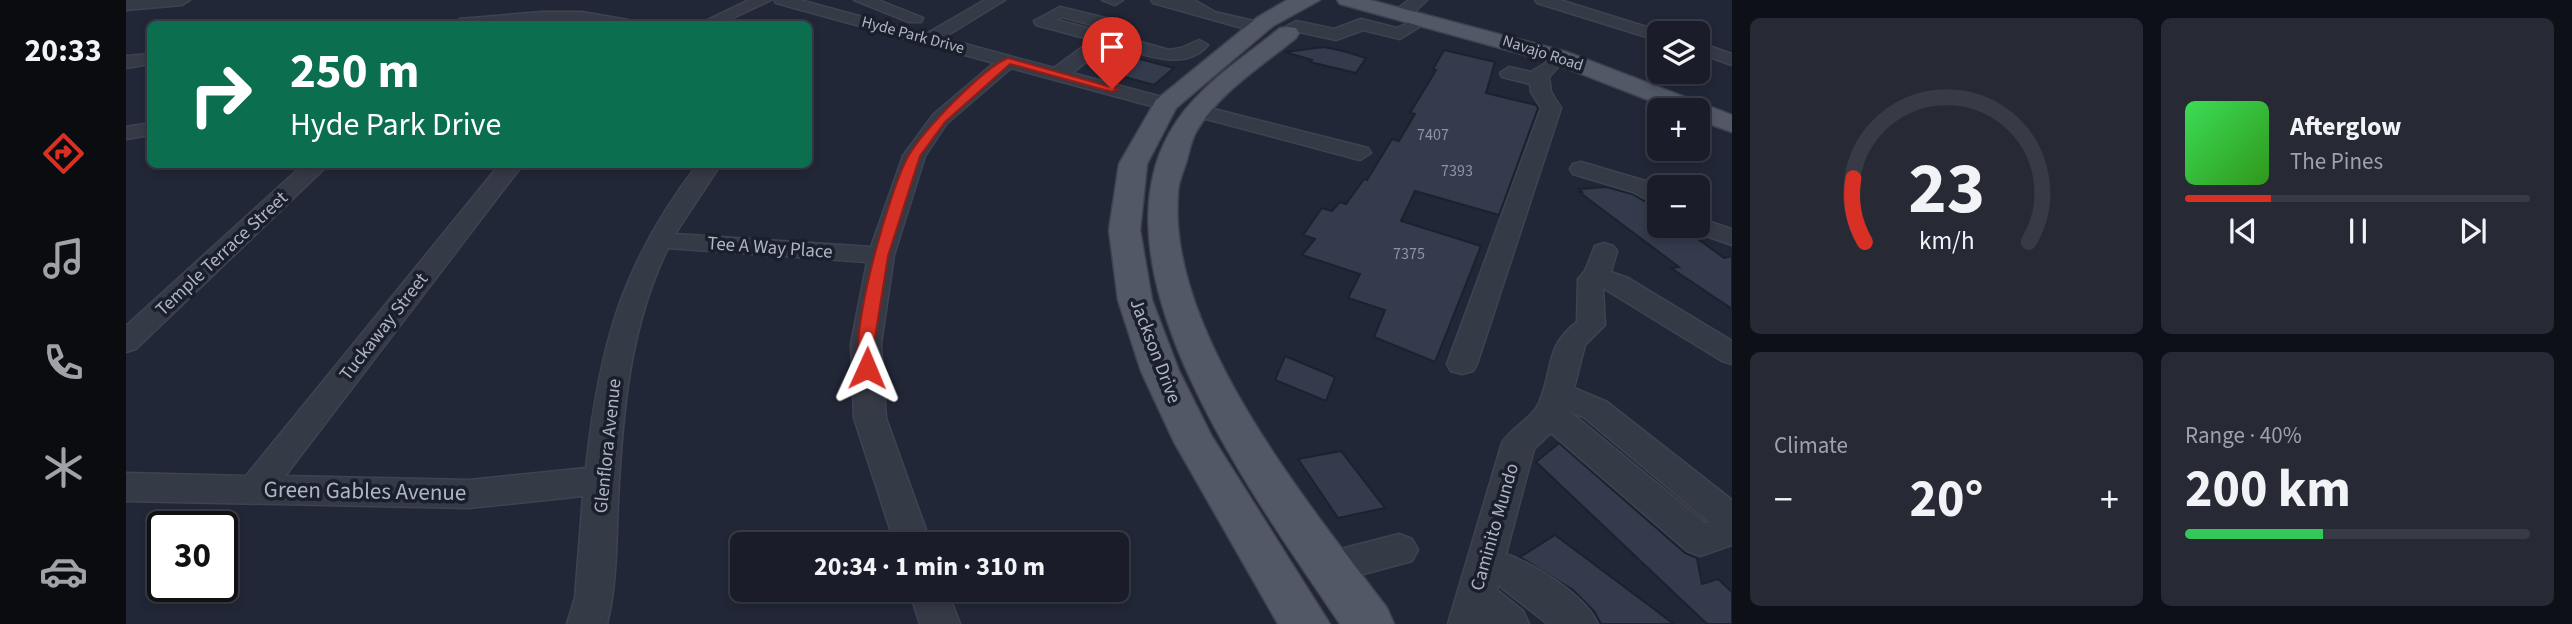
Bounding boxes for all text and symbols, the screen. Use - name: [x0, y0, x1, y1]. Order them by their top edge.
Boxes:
- street label: Hyde Park Drive: [859, 11, 967, 59]
- pin: [1082, 17, 1142, 89]
- map controls: [1647, 21, 1710, 238]
- button: layers: [1647, 21, 1710, 84]
- text: 20:33: [24, 28, 102, 74]
- icon: arrive: [1093, 28, 1131, 66]
- street label: Navajo Road: [1500, 30, 1586, 76]
- text: 250 m: [290, 37, 419, 107]
- icon: right: [175, 49, 266, 140]
- button: +: [1647, 98, 1710, 161]
- text: Hyde Park Drive: [290, 102, 501, 148]
- text: Afterglow: [2290, 108, 2401, 145]
- house number: 7407: [1417, 124, 1449, 146]
- icon: directions: [39, 129, 88, 178]
- text: 23: [1908, 137, 1985, 241]
- text: The Pines: [2290, 145, 2383, 178]
- house number: 7393: [1441, 160, 1473, 182]
- button: −: [1647, 175, 1710, 238]
- street label: Temple Terrace Street: [150, 185, 295, 323]
- icon: previous: [2224, 212, 2262, 250]
- icon: pause: [2339, 212, 2377, 250]
- icon: next: [2454, 212, 2492, 250]
- text: km/h: [1919, 223, 1974, 259]
- street label: Tee A Way Place: [706, 230, 834, 266]
- icon: music: [39, 234, 88, 283]
- house number: 7375: [1393, 243, 1425, 265]
- street label: Tuckaway Street: [333, 267, 435, 387]
- street label: Jackson Drive: [1123, 295, 1187, 407]
- position arrow: [830, 331, 904, 405]
- icon: phone: [39, 338, 88, 387]
- street label: Glenflora Avenue: [588, 377, 628, 515]
- text: Range · 40%: [2185, 419, 2302, 452]
- text: Climate: [1774, 429, 1848, 462]
- icon: climate: [39, 443, 88, 492]
- text: 200 km: [2185, 453, 2351, 527]
- street label: Caminito Mundo: [1464, 460, 1526, 594]
- text: 20°: [1910, 463, 1983, 537]
- street label: Green Gables Avenue: [263, 473, 467, 509]
- text: −: [1774, 473, 1793, 527]
- text: +: [2100, 473, 2119, 527]
- speed limit sign: 30: [147, 511, 238, 602]
- icon: car: [39, 547, 88, 596]
- text: 20:34 · 1 min · 310 m: [814, 548, 1045, 585]

